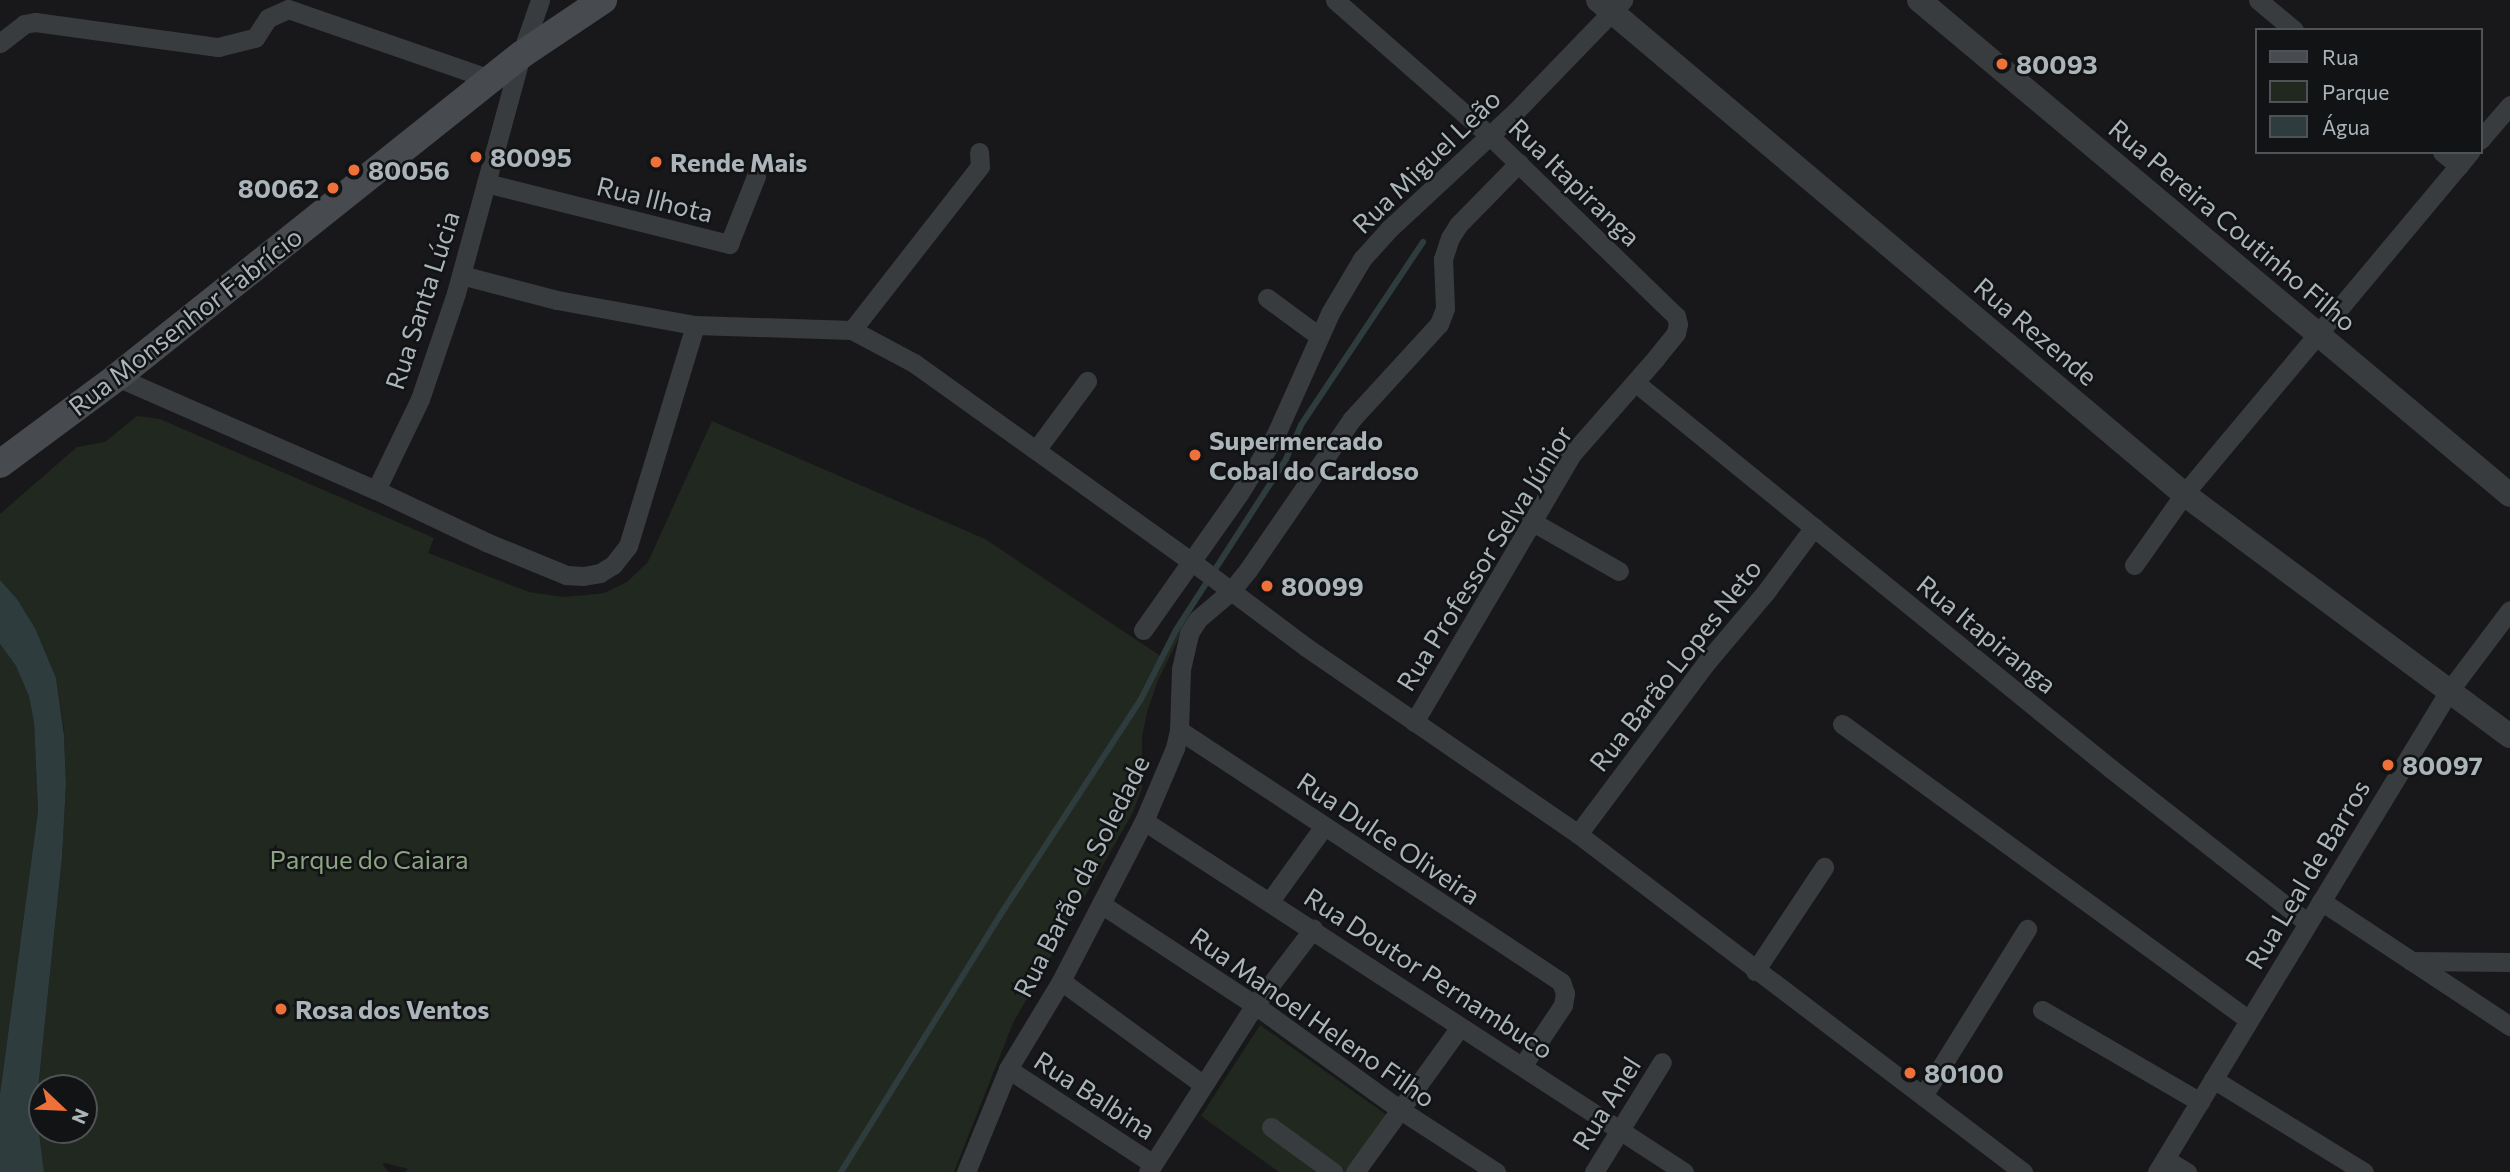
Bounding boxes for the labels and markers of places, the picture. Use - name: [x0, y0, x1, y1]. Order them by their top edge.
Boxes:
- place label: 80093: [2016, 48, 2098, 80]
- marker: 80093: [1994, 56, 2010, 72]
- place label: 80095: [490, 141, 572, 173]
- place label: Rende Mais: [670, 146, 807, 178]
- marker: 80095: [468, 149, 484, 165]
- place label: 80056: [368, 154, 450, 186]
- marker: Rende Mais: [648, 154, 664, 170]
- marker: 80056: [346, 162, 362, 178]
- place label: 80062: [238, 172, 319, 204]
- marker: 80062: [325, 180, 341, 196]
- place label: Supermercado Cobal do Cardoso: [1209, 424, 1419, 486]
- marker: Supermercado Cobal do Cardoso: [1187, 447, 1203, 463]
- place label: 80099: [1281, 570, 1364, 602]
- marker: 80099: [1259, 578, 1275, 594]
- place label: 80097: [2402, 749, 2483, 781]
- marker: 80097: [2380, 757, 2396, 773]
- place label: Rosa dos Ventos: [295, 993, 489, 1025]
- marker: Rosa dos Ventos: [273, 1001, 289, 1017]
- place label: 80100: [1924, 1057, 2004, 1089]
- marker: 80100: [1902, 1065, 1918, 1081]

